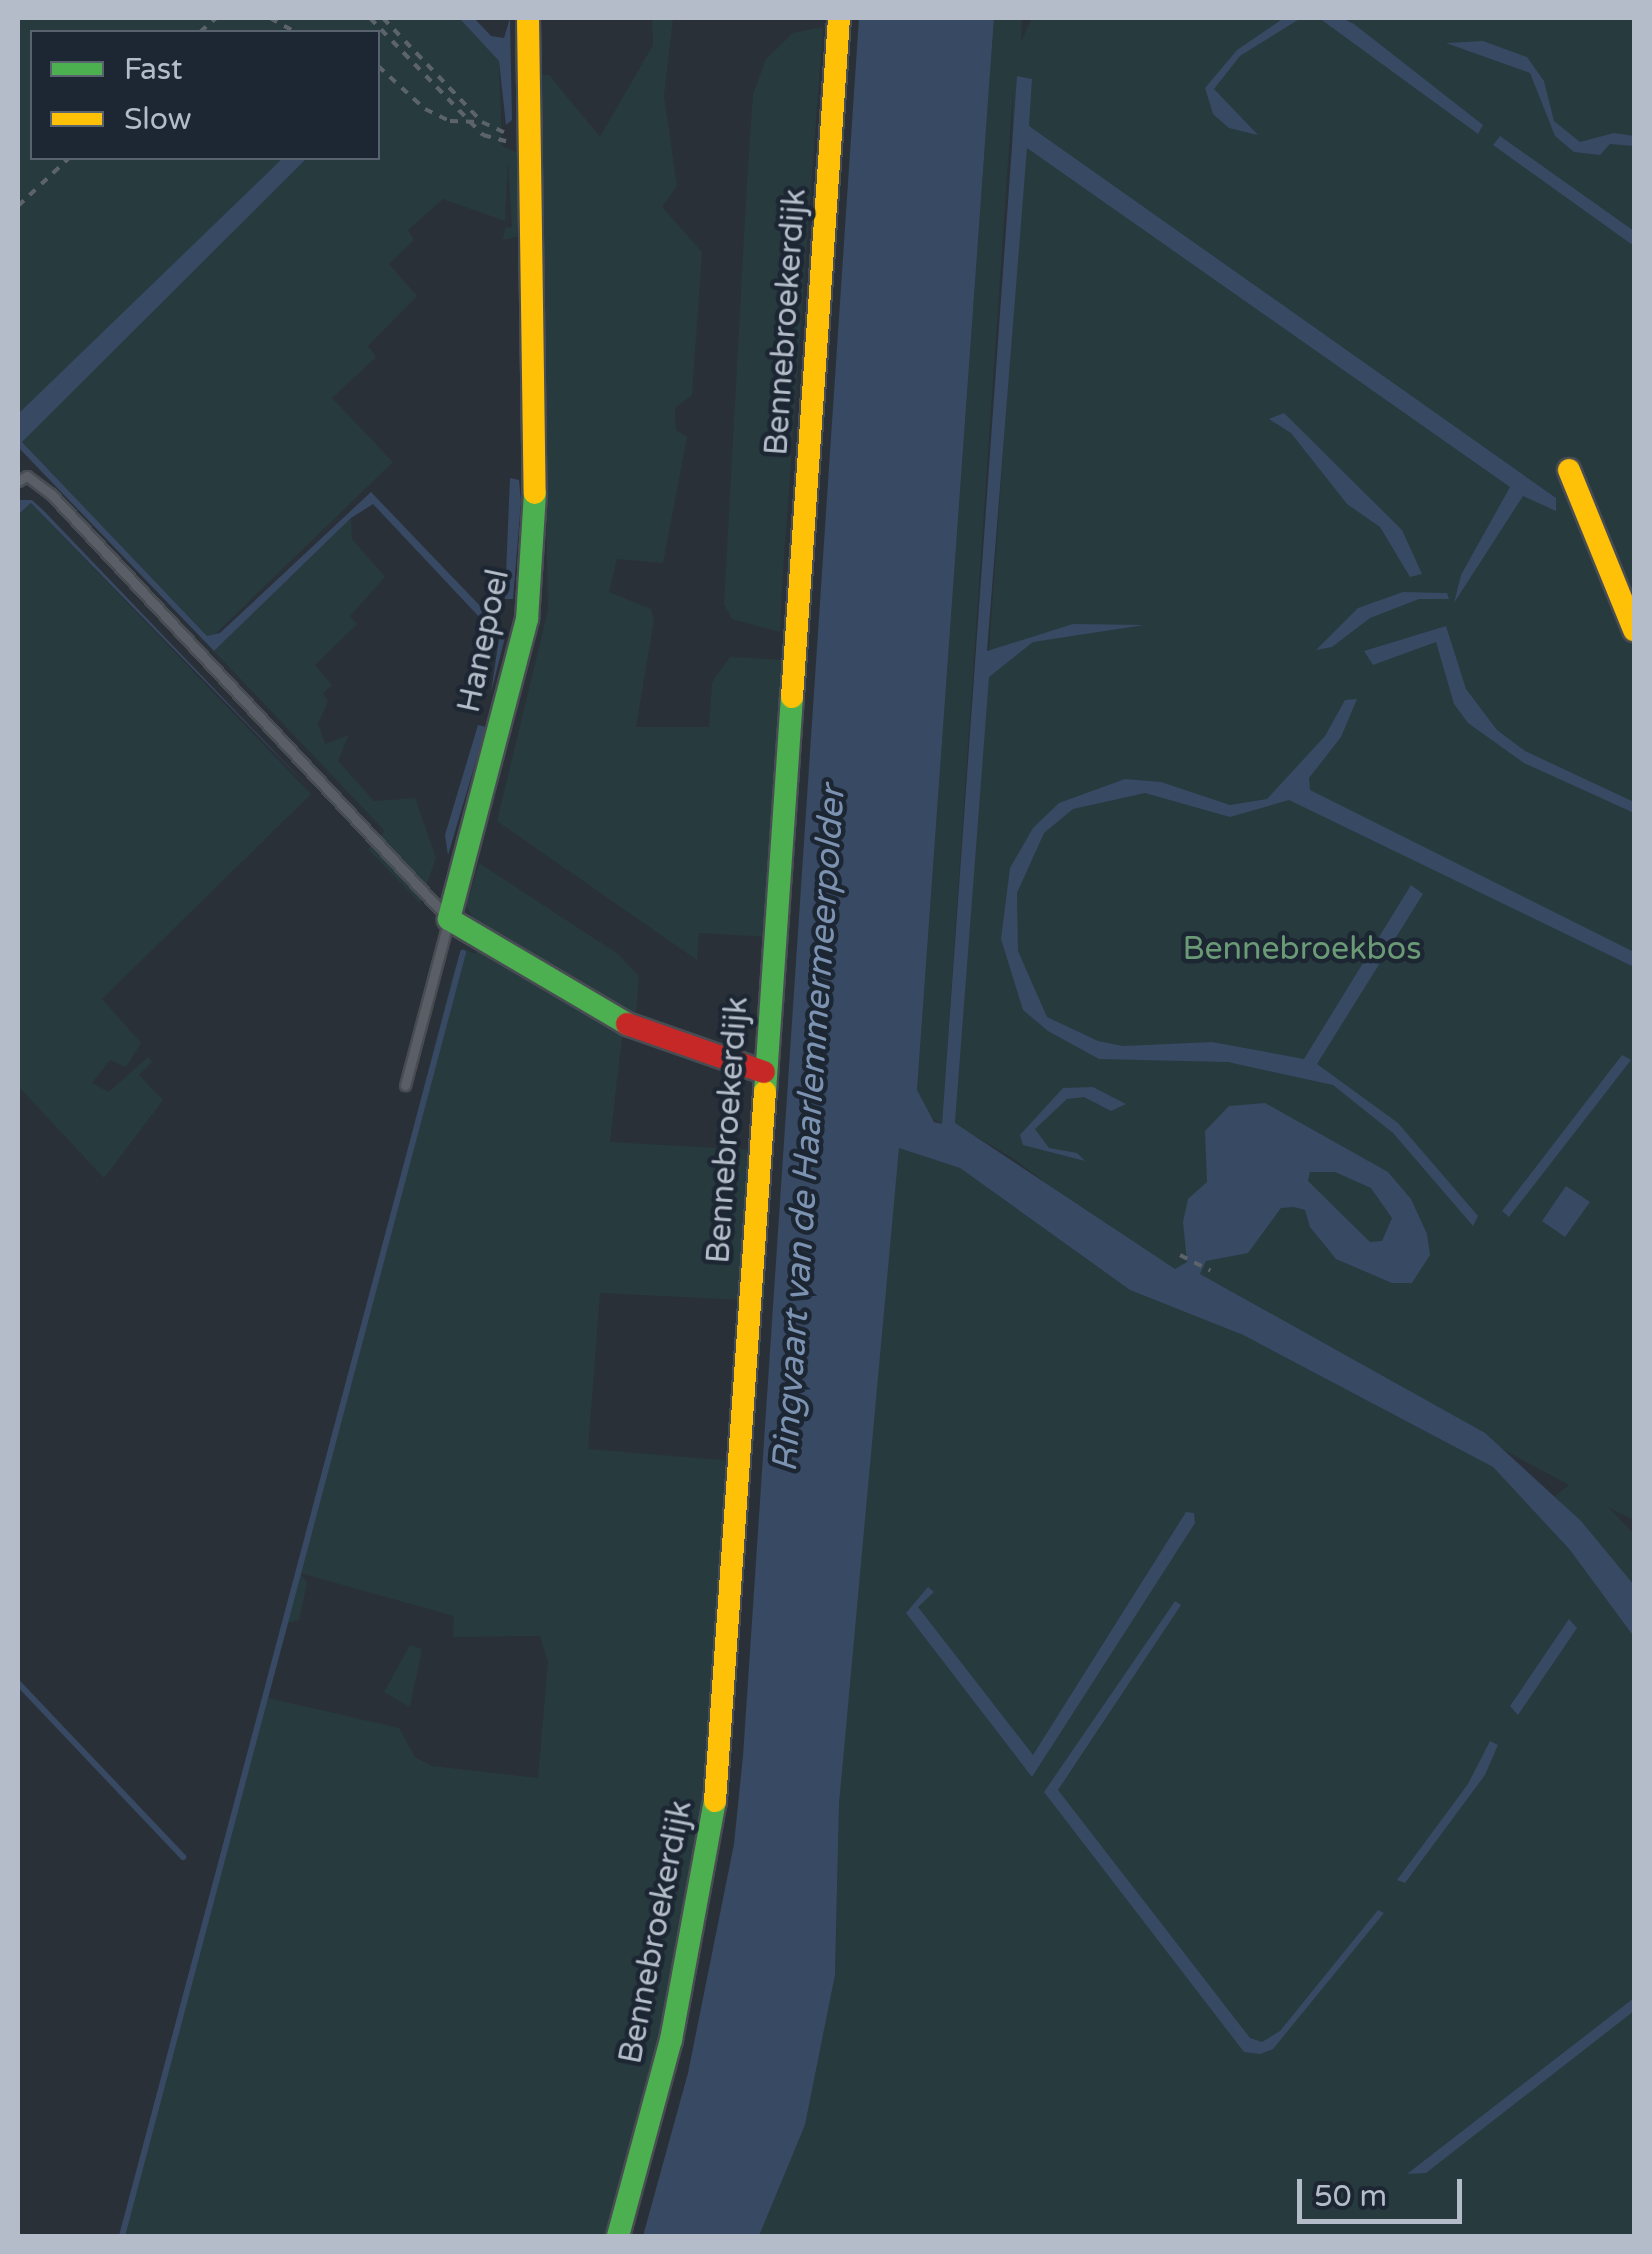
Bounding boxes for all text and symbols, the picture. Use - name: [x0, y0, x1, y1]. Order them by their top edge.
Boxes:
- legend: [30, 30, 380, 160]
- text: Fast: [124, 51, 183, 88]
- text: Slow: [124, 101, 192, 138]
- street label: Bennebroekerdijk: [758, 187, 814, 457]
- street label: Hanepoel: [450, 566, 518, 716]
- water label: Ringvaart van de Haarlemmermeerpolder: [764, 785, 854, 1473]
- park label: Bennebroekbos: [1182, 930, 1422, 968]
- street label: Bennebroekerdijk: [700, 995, 756, 1265]
- street label: Bennebroekerdijk: [612, 1797, 700, 2067]
- scale bar: [1302, 2159, 1467, 2221]
- text: 50 m: [1314, 2178, 1387, 2215]

